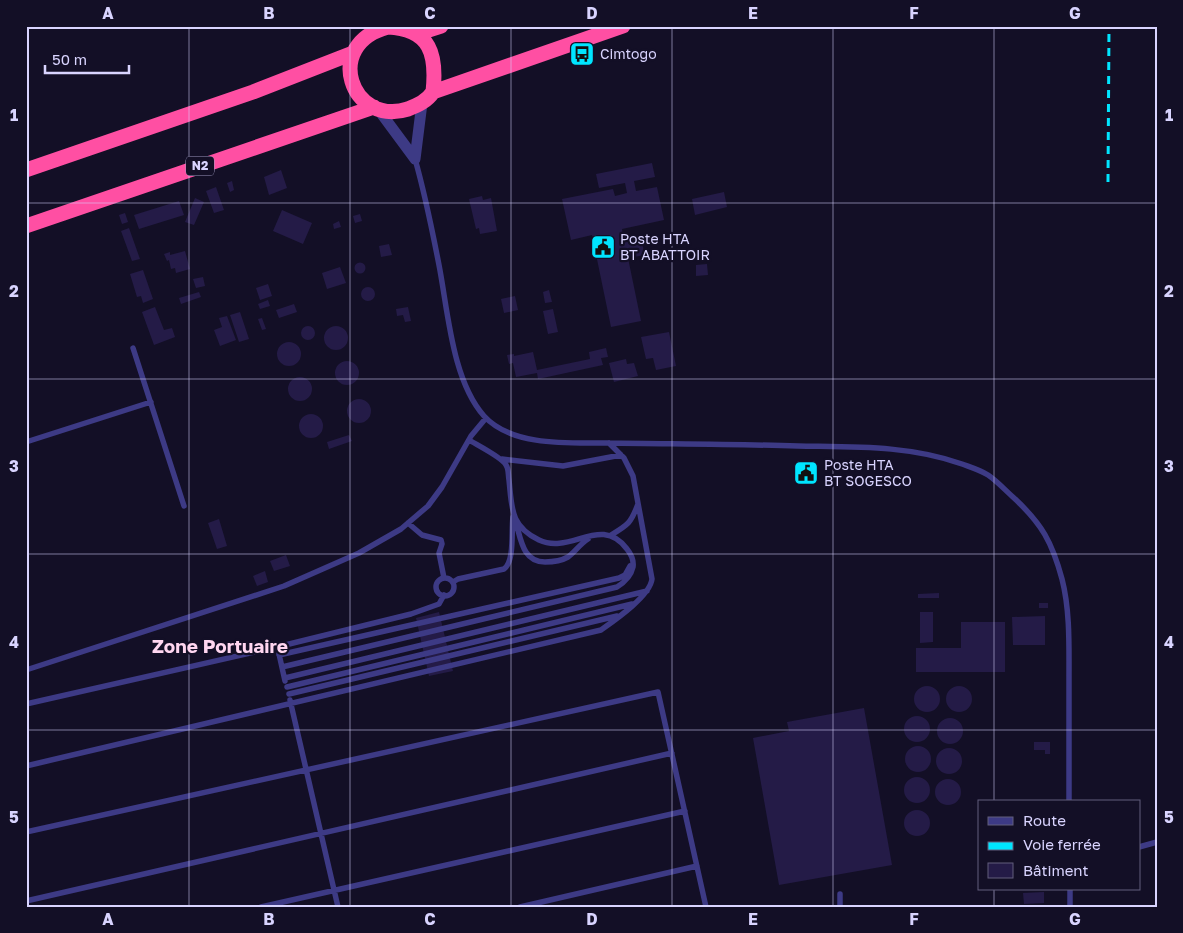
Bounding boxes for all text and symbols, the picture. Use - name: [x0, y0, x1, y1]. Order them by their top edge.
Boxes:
- text: A: [102, 3, 114, 23]
- text: B: [263, 3, 275, 23]
- text: C: [424, 3, 436, 23]
- text: D: [586, 3, 598, 23]
- text: E: [748, 3, 758, 23]
- text: F: [909, 3, 919, 23]
- text: G: [1069, 3, 1081, 23]
- bus stop icon: Cimtogo: [569, 41, 595, 67]
- scale bar: [45, 42, 129, 74]
- place label: Cimtogo: [600, 45, 657, 62]
- text: 50 m: [52, 50, 87, 68]
- text: 1: [10, 105, 18, 125]
- text: 1: [1165, 105, 1173, 125]
- road number: N2: [186, 157, 214, 176]
- place label: Poste HTA BT ABATTOIR: [620, 230, 710, 263]
- public building icon: Poste HTA BT ABATTOIR: [590, 234, 616, 260]
- text: 2: [9, 281, 19, 301]
- text: 2: [1164, 281, 1174, 301]
- text: 3: [9, 456, 19, 476]
- place label: Poste HTA BT SOGESCO: [824, 456, 912, 489]
- text: 3: [1164, 456, 1174, 476]
- public building icon: Poste HTA BT SOGESCO: [793, 460, 819, 486]
- text: 4: [9, 632, 19, 652]
- text: 4: [1164, 632, 1174, 652]
- district label: Zone Portuaire: [152, 634, 288, 657]
- legend: [978, 800, 1140, 890]
- text: 5: [9, 807, 19, 827]
- text: 5: [1164, 807, 1174, 827]
- text: Route: [1023, 811, 1066, 829]
- text: Voie ferrée: [1023, 835, 1101, 853]
- text: Bâtiment: [1023, 861, 1088, 879]
- text: A: [102, 909, 114, 929]
- text: B: [263, 909, 275, 929]
- text: C: [424, 909, 436, 929]
- text: D: [586, 909, 598, 929]
- text: E: [748, 909, 758, 929]
- text: F: [909, 909, 919, 929]
- text: G: [1069, 909, 1081, 929]

